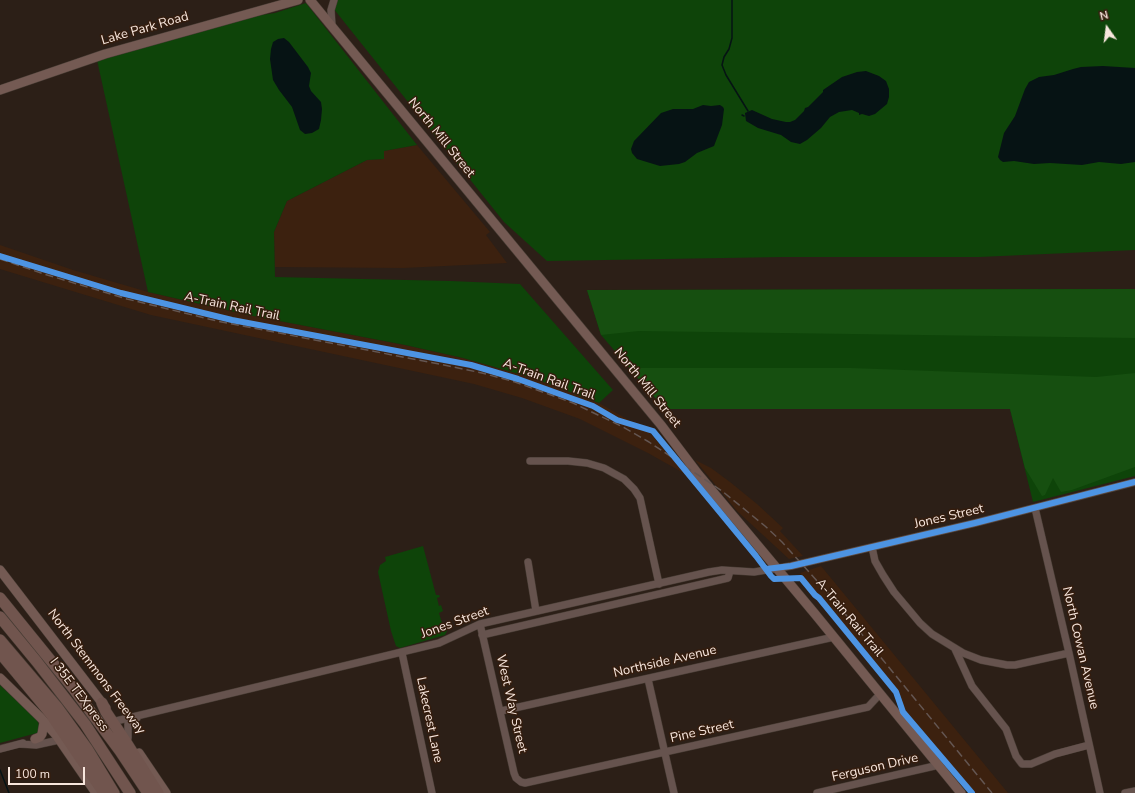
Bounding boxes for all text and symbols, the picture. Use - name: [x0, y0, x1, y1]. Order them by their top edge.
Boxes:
- north arrow: [1087, 8, 1127, 48]
- text: N: [1098, 8, 1110, 24]
- street label: Lake Park Road: [100, 9, 190, 49]
- street label: North Mill Street: [404, 95, 478, 181]
- street label: A-Train Rail Trail: [183, 289, 281, 325]
- street label: North Mill Street: [610, 345, 684, 431]
- street label: A-Train Rail Trail: [501, 356, 597, 404]
- street label: Jones Street: [913, 501, 985, 533]
- street label: A-Train Rail Trail: [812, 576, 886, 660]
- street label: North Cowan Avenue: [1058, 585, 1102, 711]
- street label: Jones Street: [419, 604, 491, 642]
- street label: North Stemmons Freeway: [44, 606, 148, 738]
- street label: Northside Avenue: [612, 643, 718, 681]
- street label: West Way Street: [492, 653, 530, 755]
- street label: I 35E TEXpress: [46, 655, 112, 735]
- street label: Lakecrest Lane: [412, 676, 446, 764]
- street label: Pine Street: [669, 717, 735, 747]
- street label: Ferguson Drive: [830, 750, 920, 786]
- scale bar: [10, 759, 87, 785]
- text: 100 m: [15, 766, 50, 782]

